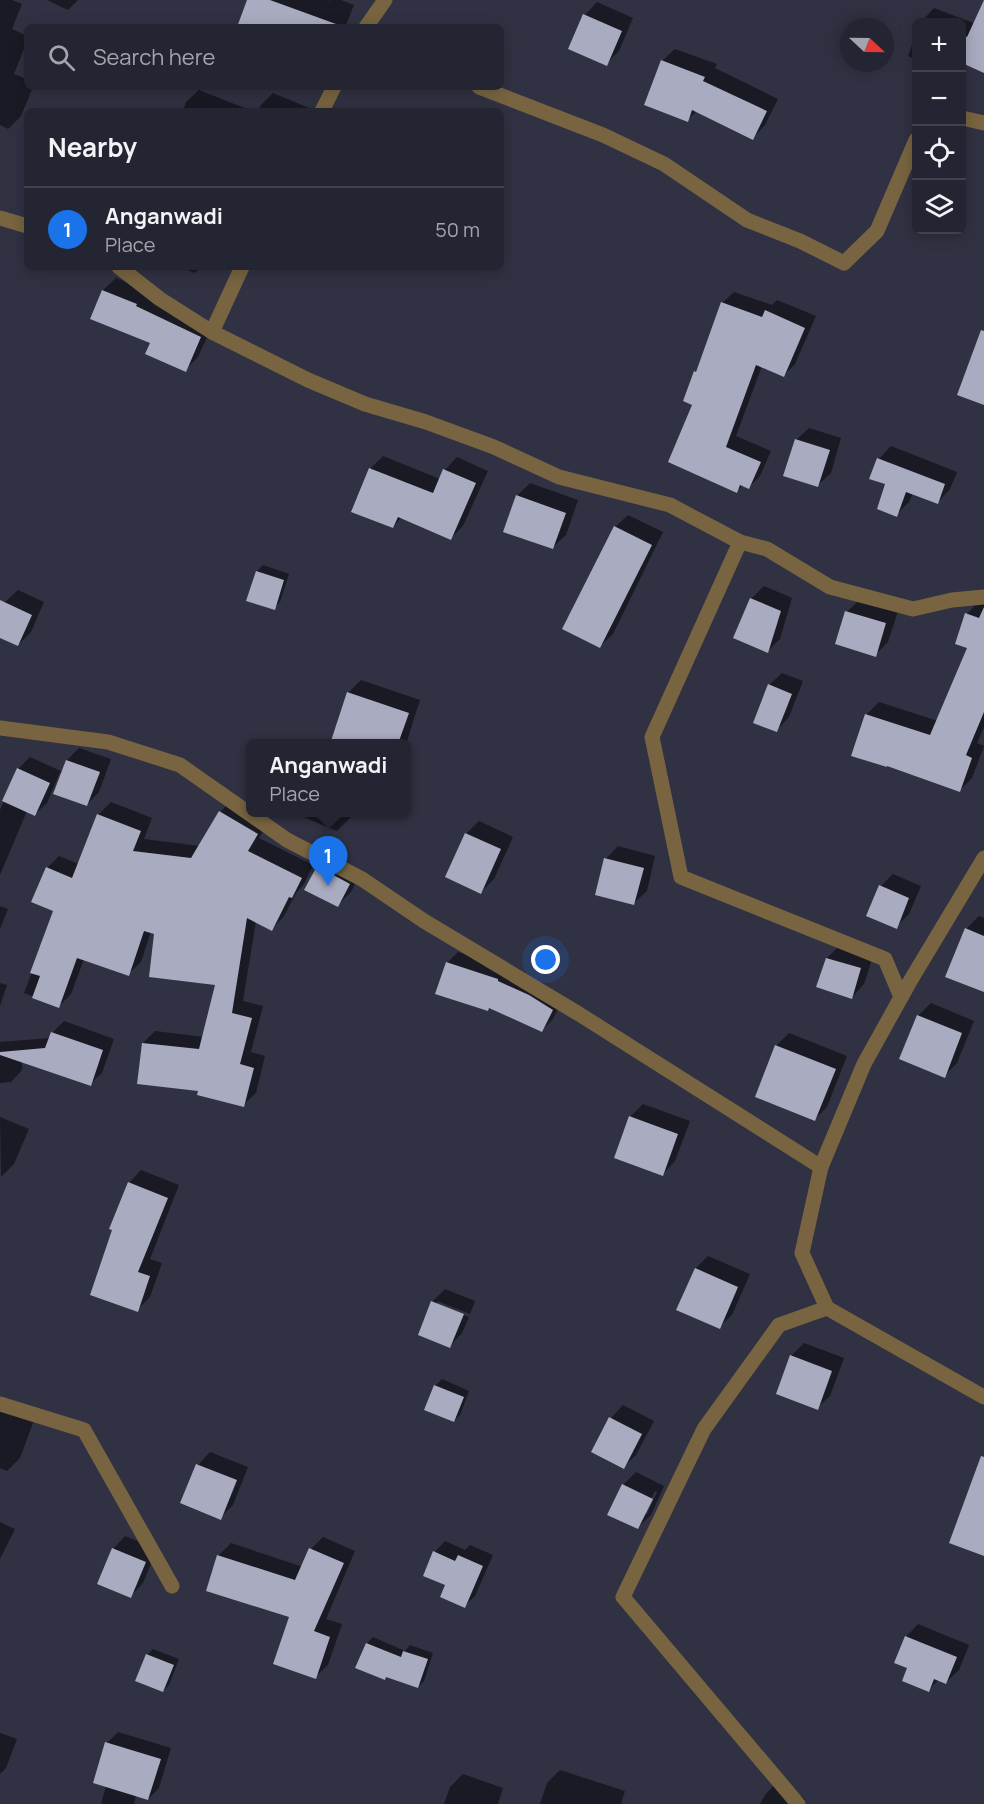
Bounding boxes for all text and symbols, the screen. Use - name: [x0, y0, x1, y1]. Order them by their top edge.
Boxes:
- north arrow: [840, 18, 894, 72]
- map controls: [912, 18, 966, 234]
- button: +: [912, 18, 966, 72]
- search box: [24, 24, 504, 90]
- icon: search: [45, 41, 78, 74]
- text: Search here: [93, 42, 215, 72]
- button: −: [912, 72, 966, 126]
- button: locate: [912, 126, 966, 180]
- text: Nearby: [48, 129, 137, 165]
- button: layers: [912, 180, 966, 234]
- text: Anganwadi: [105, 201, 223, 231]
- text: 1: [63, 216, 72, 243]
- text: 50 m: [435, 216, 480, 243]
- text: Place: [105, 231, 155, 258]
- popup: [246, 739, 411, 817]
- text: Anganwadi: [270, 750, 387, 780]
- text: Place: [270, 780, 320, 807]
- pin: 1: [308, 836, 348, 886]
- your location: [531, 945, 560, 974]

